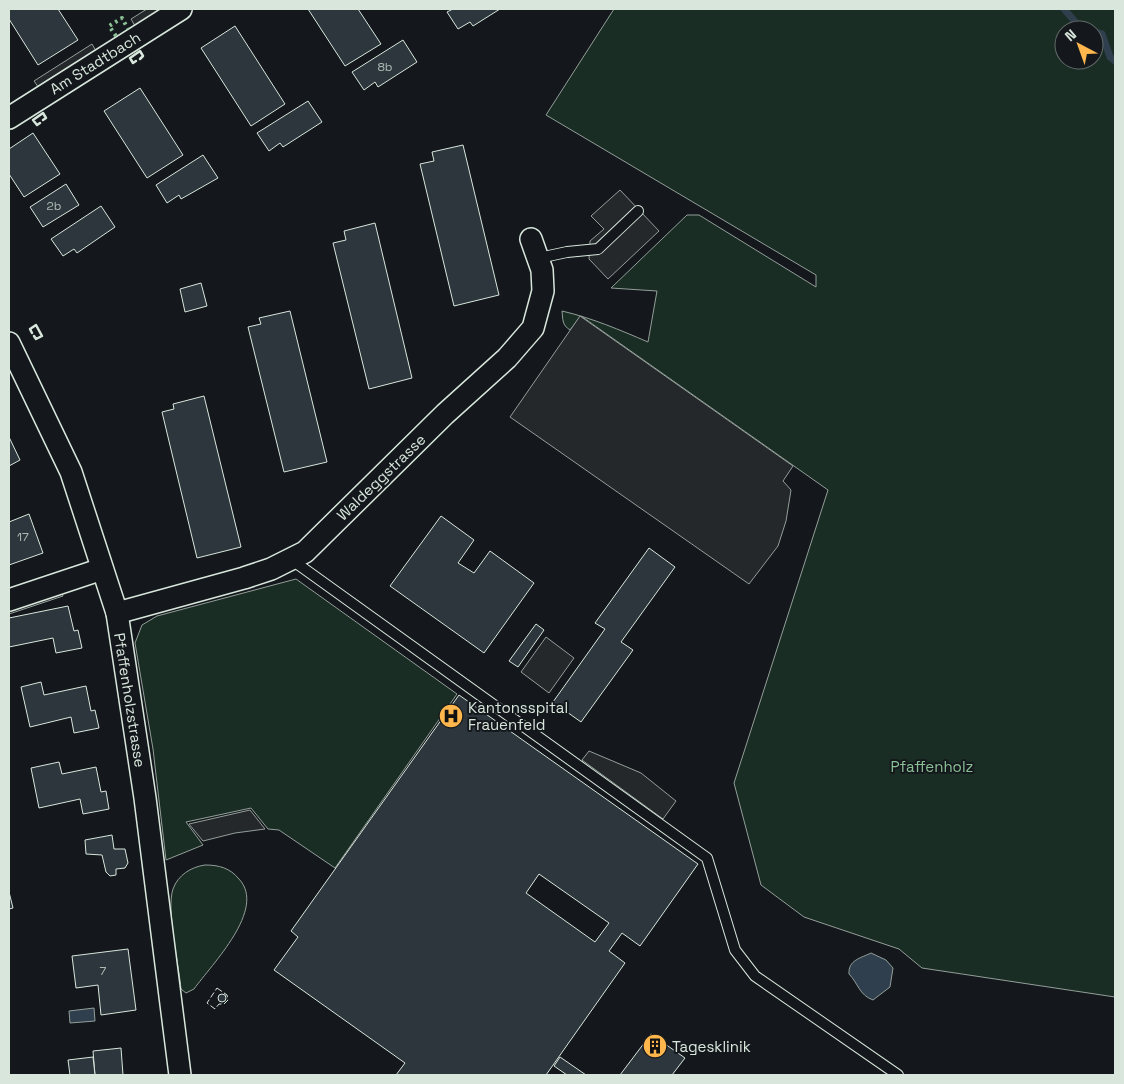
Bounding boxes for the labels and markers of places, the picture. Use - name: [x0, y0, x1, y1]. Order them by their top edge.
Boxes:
- place label: Kantonsspital Frauenfeld: [468, 698, 568, 734]
- hospital icon: Kantonsspital Frauenfeld: [438, 703, 464, 729]
- building icon: Tagesklinik: [642, 1033, 668, 1059]
- place label: Tagesklinik: [672, 1037, 751, 1056]

